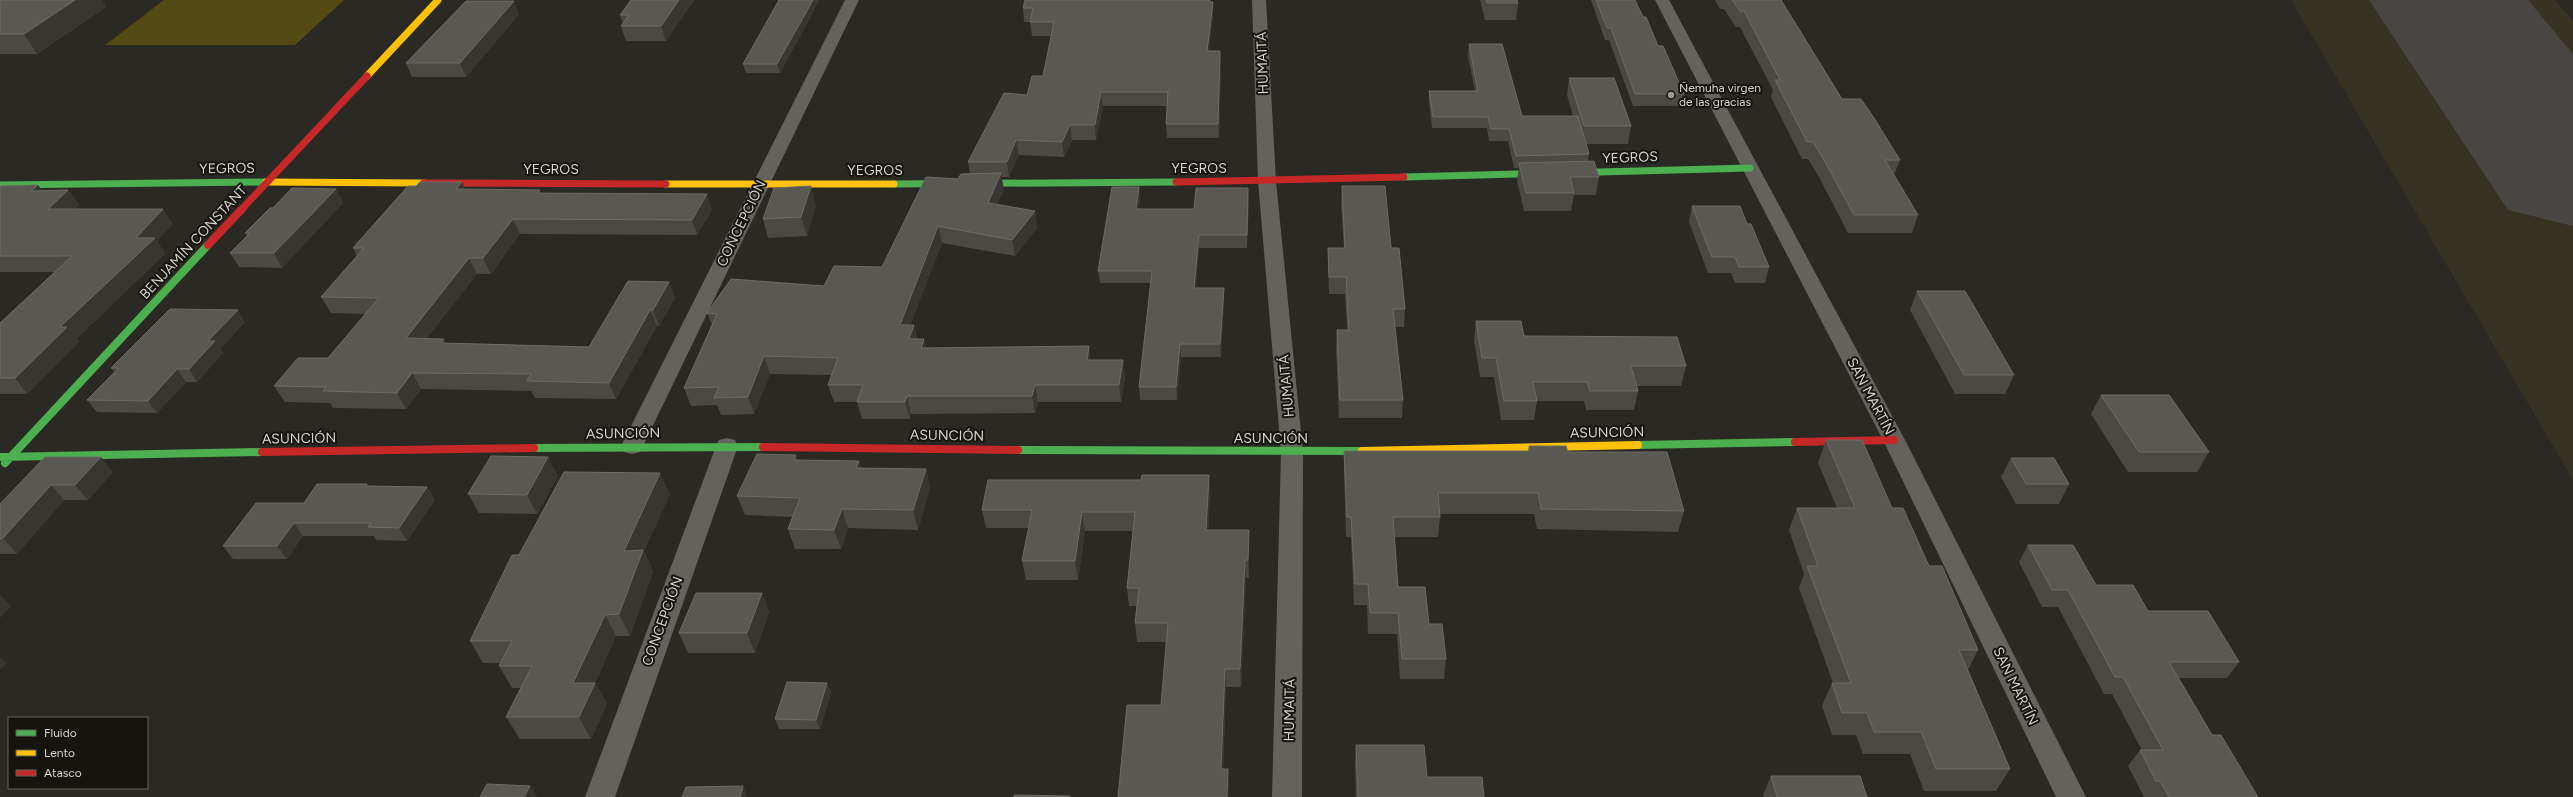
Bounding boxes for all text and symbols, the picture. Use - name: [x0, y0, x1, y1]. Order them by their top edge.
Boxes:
- street label: HUMAITÁ: [1253, 31, 1272, 95]
- place label: Ñemuha virgen de las gracias: [1679, 81, 1761, 109]
- marker: Ñemuha virgen de las gracias: [1666, 90, 1676, 100]
- street label: YEGROS: [1602, 148, 1658, 167]
- street label: YEGROS: [199, 160, 255, 177]
- street label: YEGROS: [1171, 160, 1227, 177]
- street label: YEGROS: [523, 161, 579, 178]
- street label: YEGROS: [847, 162, 903, 179]
- street label: CONCEPCIÓN: [713, 177, 770, 269]
- street label: BENJAMÍN CONSTANT: [136, 182, 251, 303]
- street label: HUMAITÁ: [1275, 353, 1298, 418]
- street label: SAN MARTÍN: [1843, 355, 1898, 438]
- street label: ASUNCIÓN: [1570, 423, 1644, 442]
- street label: ASUNCIÓN: [586, 424, 660, 443]
- street label: ASUNCIÓN: [910, 426, 984, 445]
- street label: ASUNCIÓN: [262, 429, 336, 448]
- street label: ASUNCIÓN: [1234, 430, 1308, 447]
- street label: CONCEPCIÓN: [638, 574, 687, 668]
- street label: SAN MARTÍN: [1989, 644, 2042, 728]
- street label: HUMAITÁ: [1280, 678, 1299, 742]
- legend: [8, 717, 148, 789]
- text: Fluido: [44, 726, 77, 740]
- text: Lento: [44, 746, 75, 760]
- text: Atasco: [44, 766, 82, 780]

